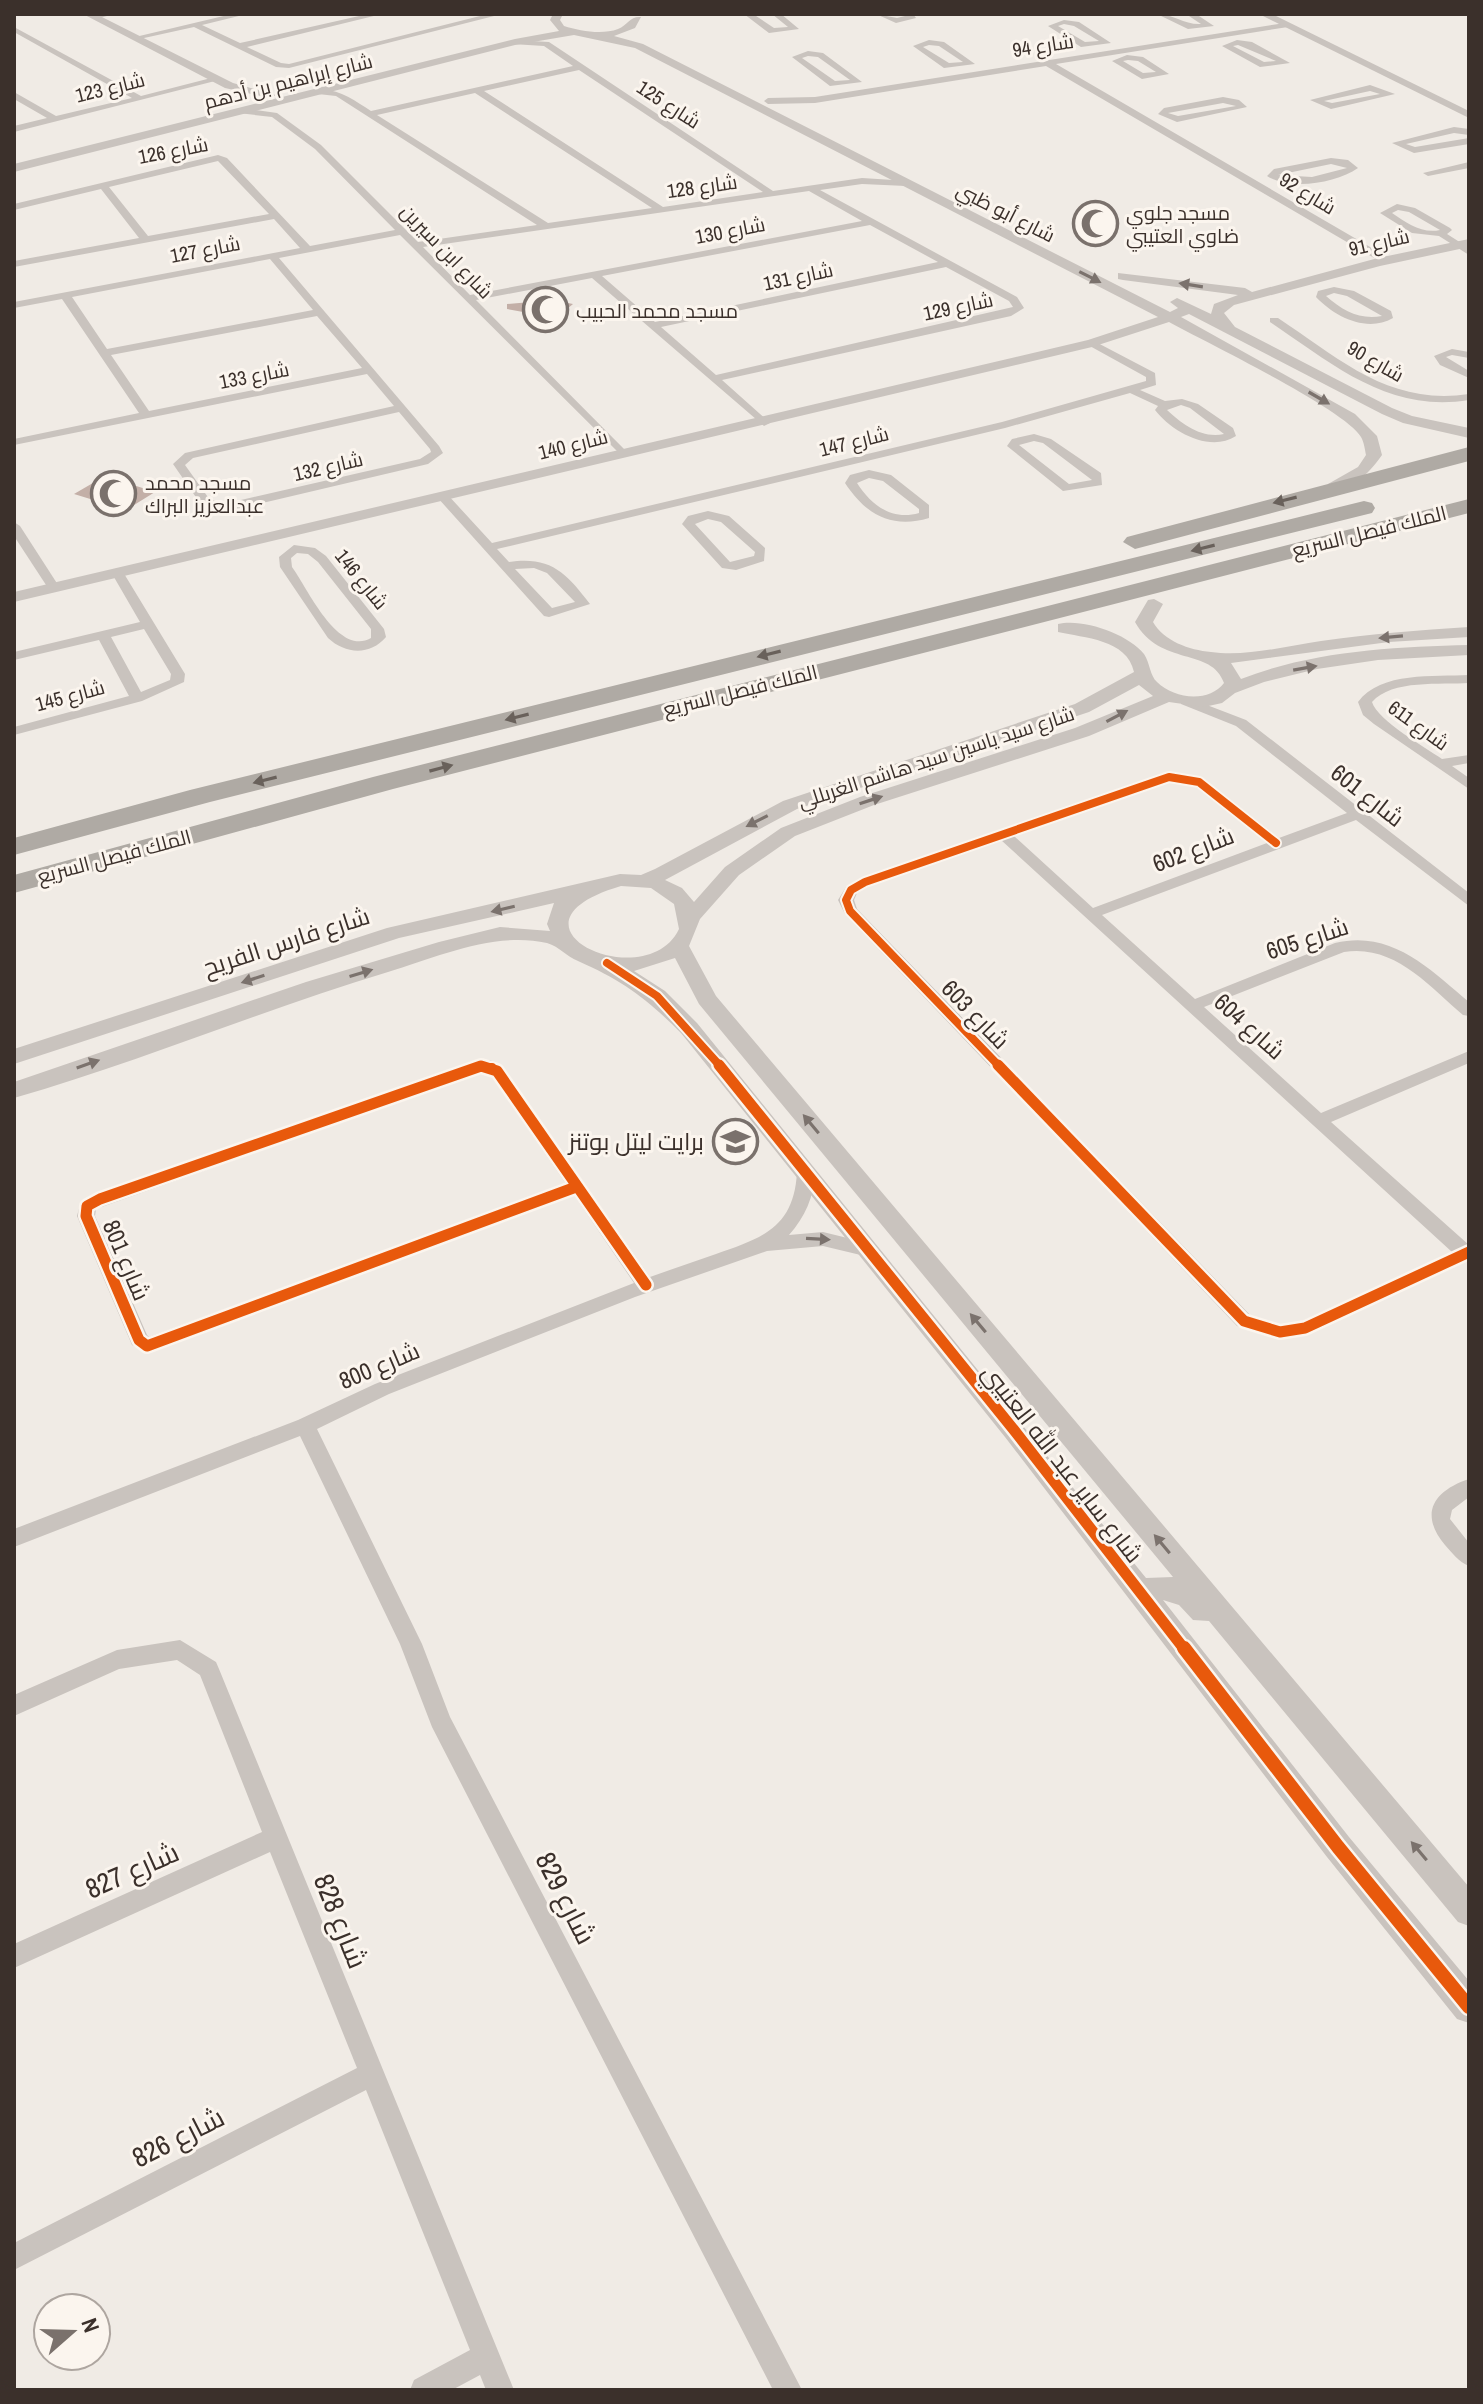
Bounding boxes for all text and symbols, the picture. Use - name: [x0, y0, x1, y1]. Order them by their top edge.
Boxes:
- street label: شارع 94: [1010, 27, 1076, 64]
- street label: شارع إبراهيم بن أدهم: [201, 47, 375, 116]
- street label: شارع 123: [72, 65, 148, 110]
- street label: شارع 125: [631, 73, 706, 135]
- street label: شارع 126: [136, 130, 210, 171]
- street label: شارع 92: [1274, 166, 1341, 221]
- street label: شارع 128: [665, 168, 739, 205]
- street label: شارع أبو ظبي: [951, 176, 1060, 251]
- street label: شارع ابن سيرين: [394, 198, 499, 305]
- place label: مسجد جلوي ضاوي العتيبي: [1126, 199, 1239, 252]
- mosque icon: مسجد جلوي ضاوي العتيبي: [1071, 200, 1119, 248]
- street label: شارع 130: [693, 210, 767, 251]
- street label: شارع 91: [1346, 222, 1412, 263]
- street label: شارع 127: [168, 229, 242, 270]
- street label: شارع 131: [761, 255, 836, 298]
- one-way arrow: [1078, 270, 1101, 283]
- one-way arrow: [1179, 278, 1204, 291]
- street label: شارع 129: [921, 285, 996, 328]
- mosque icon: مسجد محمد الحبيب: [521, 286, 569, 334]
- place label: مسجد محمد الحبيب: [576, 297, 738, 324]
- street label: شارع 90: [1342, 334, 1409, 389]
- street label: شارع 133: [217, 355, 291, 396]
- one-way arrow: [1308, 391, 1330, 405]
- street label: شارع 147: [816, 419, 892, 464]
- street label: شارع 140: [535, 422, 611, 467]
- street label: شارع 132: [291, 445, 366, 488]
- mosque icon: مسجد محمد عبدالعزيز البراك: [90, 469, 138, 517]
- place label: مسجد محمد عبدالعزيز البراك: [145, 469, 264, 519]
- one-way arrow: [1272, 494, 1297, 506]
- street label: الملك فيصل السريع: [1289, 499, 1449, 564]
- one-way arrow: [1191, 542, 1216, 554]
- street label: شارع 146: [328, 543, 395, 616]
- one-way arrow: [1378, 631, 1403, 644]
- one-way arrow: [757, 649, 782, 661]
- street label: الملك فيصل السريع: [660, 658, 820, 723]
- one-way arrow: [1292, 662, 1317, 674]
- street label: شارع 145: [32, 673, 108, 718]
- street label: شارع 611: [1382, 694, 1455, 757]
- street label: شارع سيد ياسين سيد هاشم الغربللي: [794, 699, 1079, 817]
- one-way arrow: [1106, 710, 1128, 724]
- one-way arrow: [504, 712, 529, 724]
- street label: شارع 601: [1324, 756, 1411, 835]
- one-way arrow: [428, 761, 453, 773]
- one-way arrow: [252, 775, 277, 787]
- one-way arrow: [859, 793, 883, 806]
- one-way arrow: [745, 815, 768, 828]
- street label: شارع 602: [1148, 819, 1239, 880]
- street label: الملك فيصل السريع: [34, 822, 194, 890]
- street label: شارع فارس الفريح: [199, 899, 374, 984]
- one-way arrow: [490, 903, 515, 916]
- street label: شارع 605: [1262, 910, 1353, 967]
- one-way arrow: [349, 966, 373, 979]
- street label: شارع 603: [934, 972, 1017, 1056]
- one-way arrow: [240, 974, 264, 986]
- street label: شارع 604: [1207, 986, 1292, 1067]
- one-way arrow: [76, 1058, 100, 1070]
- one-way arrow: [803, 1114, 820, 1134]
- school or university icon: برايت ليتل بوتنز: [711, 1117, 759, 1165]
- place label: برايت ليتل بوتنز: [567, 1125, 704, 1157]
- street label: شارع 801: [95, 1215, 158, 1306]
- one-way arrow: [806, 1233, 831, 1246]
- one-way arrow: [970, 1314, 987, 1334]
- street label: شارع 800: [334, 1334, 425, 1397]
- street label: شارع ساير عبد الله العتيبي: [972, 1357, 1151, 1571]
- one-way arrow: [1154, 1535, 1171, 1555]
- street label: شارع 827: [79, 1833, 185, 1907]
- one-way arrow: [1411, 1841, 1428, 1861]
- street label: شارع 829: [527, 1845, 605, 1951]
- street label: شارع 828: [305, 1868, 377, 1974]
- street label: شارع 826: [125, 2098, 231, 2176]
- north arrow: [32, 2292, 112, 2372]
- text: N: [74, 2314, 107, 2336]

